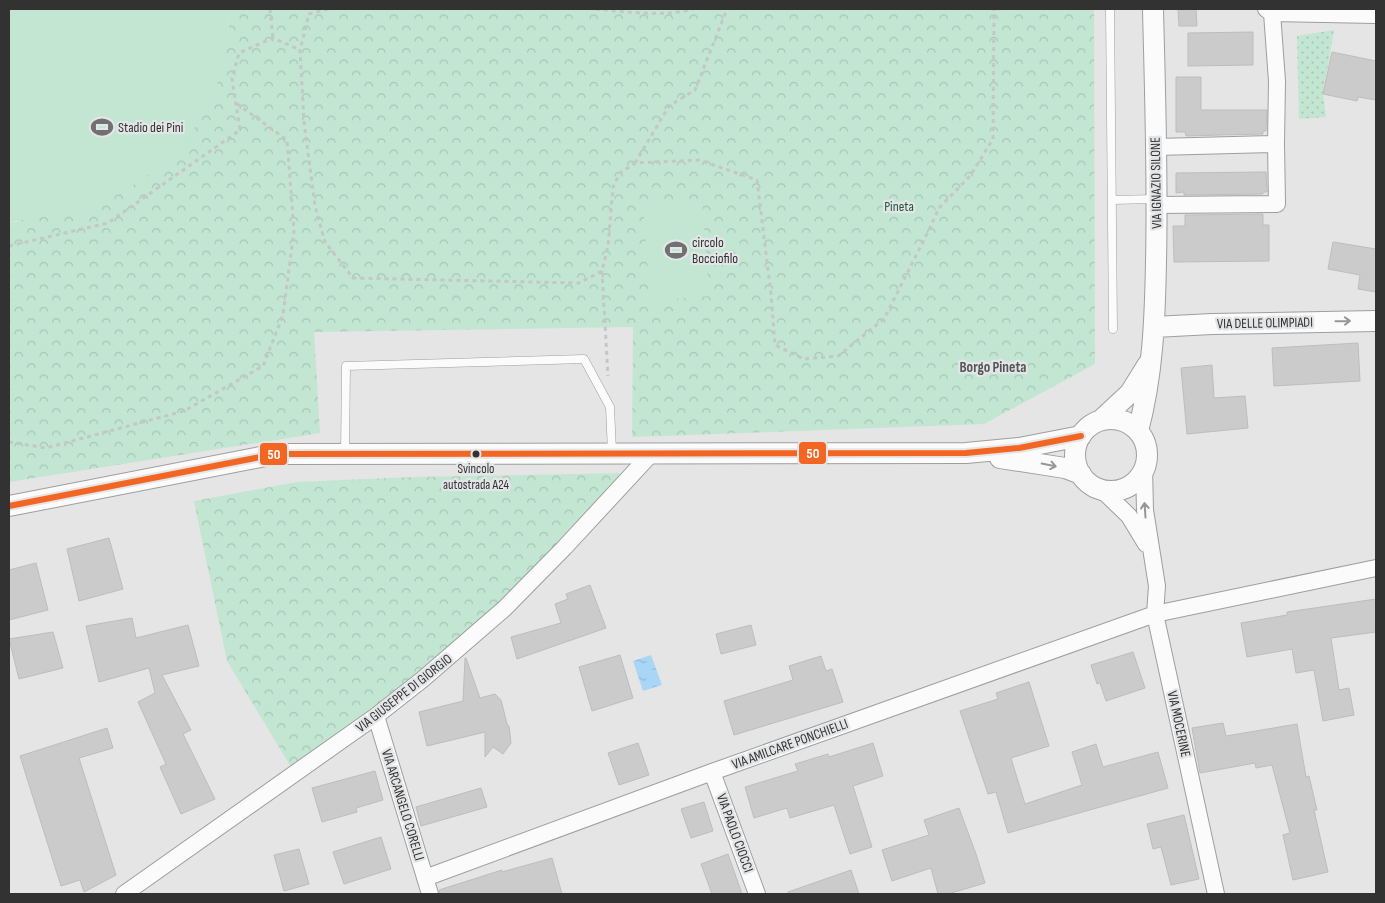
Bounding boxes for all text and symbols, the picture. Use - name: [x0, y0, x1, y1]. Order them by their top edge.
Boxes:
- sports icon: Stadio dei Pini: [89, 114, 115, 140]
- place label: Stadio dei Pini: [118, 119, 183, 136]
- street label: VIA IGNAZIO SILONE: [1147, 137, 1165, 229]
- park label: Pineta: [884, 198, 914, 215]
- place label: circolo Bocciofilo: [692, 234, 738, 267]
- sports icon: circolo Bocciofilo: [663, 237, 689, 263]
- street label: VIA DELLE OLIMPIADI: [1217, 314, 1313, 332]
- one-way arrow: [1334, 317, 1350, 326]
- district label: Borgo Pineta: [959, 358, 1027, 377]
- line badge: 50: [798, 441, 827, 465]
- line badge: 50: [259, 442, 288, 466]
- text: 50: [807, 445, 820, 462]
- text: 50: [268, 446, 281, 463]
- marker: Svincolo autostrada A24: [471, 449, 481, 459]
- place label: Svincolo autostrada A24: [443, 461, 509, 493]
- one-way arrow: [1041, 461, 1057, 470]
- one-way arrow: [1140, 502, 1150, 518]
- street label: VIA GIUSEPPE DI GIORGIO: [352, 650, 456, 736]
- street label: VIA MOCERINE: [1164, 689, 1194, 759]
- street label: VIA AMILCARE PONCHIELLI: [730, 715, 850, 773]
- street label: VIA ARCANGELO CORELLI: [378, 747, 428, 863]
- street label: VIA PAOLO CIOCCI: [713, 791, 757, 875]

